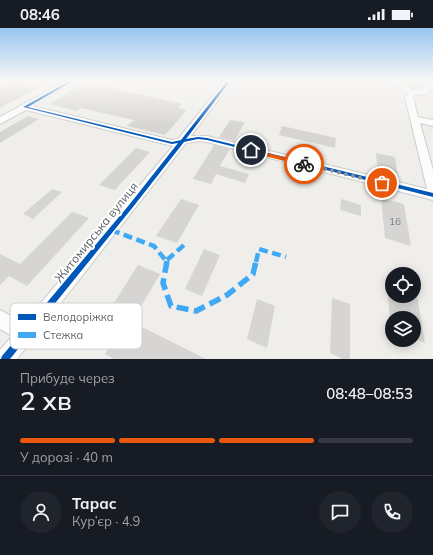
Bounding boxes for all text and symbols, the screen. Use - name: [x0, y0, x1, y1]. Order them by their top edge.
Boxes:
- text: 08:46: [20, 5, 60, 24]
- pin: [234, 133, 268, 167]
- icon: home: [240, 139, 262, 161]
- courier: [284, 144, 324, 184]
- icon: bike: [293, 153, 315, 175]
- pin: [365, 166, 399, 200]
- icon: bag: [371, 172, 393, 194]
- street label: Житомирська вулиця: [51, 179, 141, 285]
- house number: 16: [389, 215, 401, 228]
- map controls: [385, 267, 421, 347]
- button: locate: [385, 267, 421, 303]
- legend: [10, 303, 142, 349]
- text: Велодоріжка: [43, 310, 113, 324]
- button: layers: [385, 311, 421, 347]
- text: Стежка: [43, 328, 83, 342]
- text: Прибуде через: [20, 370, 115, 386]
- text: 2 хв: [20, 384, 72, 417]
- text: 08:48–08:53: [326, 384, 413, 403]
- text: У дорозі · 40 m: [20, 449, 113, 465]
- button: person: [20, 491, 62, 533]
- button: chat: [319, 491, 361, 533]
- button: phone: [371, 491, 413, 533]
- text: Тарас: [72, 494, 116, 513]
- text: Кур’єр · 4.9: [72, 513, 140, 529]

